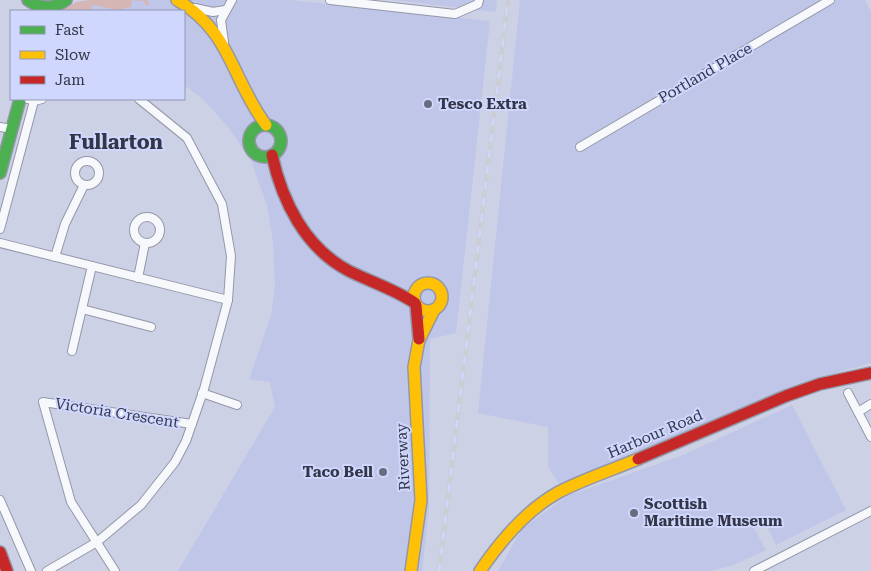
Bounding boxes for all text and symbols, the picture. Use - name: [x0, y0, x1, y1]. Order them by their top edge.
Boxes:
- legend: [10, 10, 185, 100]
- text: Fast: [55, 21, 85, 39]
- street label: Portland Place: [655, 39, 755, 107]
- text: Slow: [55, 46, 91, 64]
- text: Jam: [55, 71, 85, 89]
- place label: Tesco Extra: [438, 95, 527, 113]
- marker: Tesco Extra: [422, 98, 434, 110]
- district label: Fullarton: [69, 130, 164, 154]
- street label: Victoria Crescent: [54, 394, 181, 432]
- street label: Harbour Road: [605, 406, 706, 462]
- street label: Riverway: [392, 423, 414, 491]
- place label: Taco Bell: [303, 463, 373, 481]
- marker: Taco Bell: [377, 466, 389, 478]
- place label: Scottish Maritime Museum: [644, 495, 783, 530]
- marker: Scottish Maritime Museum: [628, 507, 640, 519]

